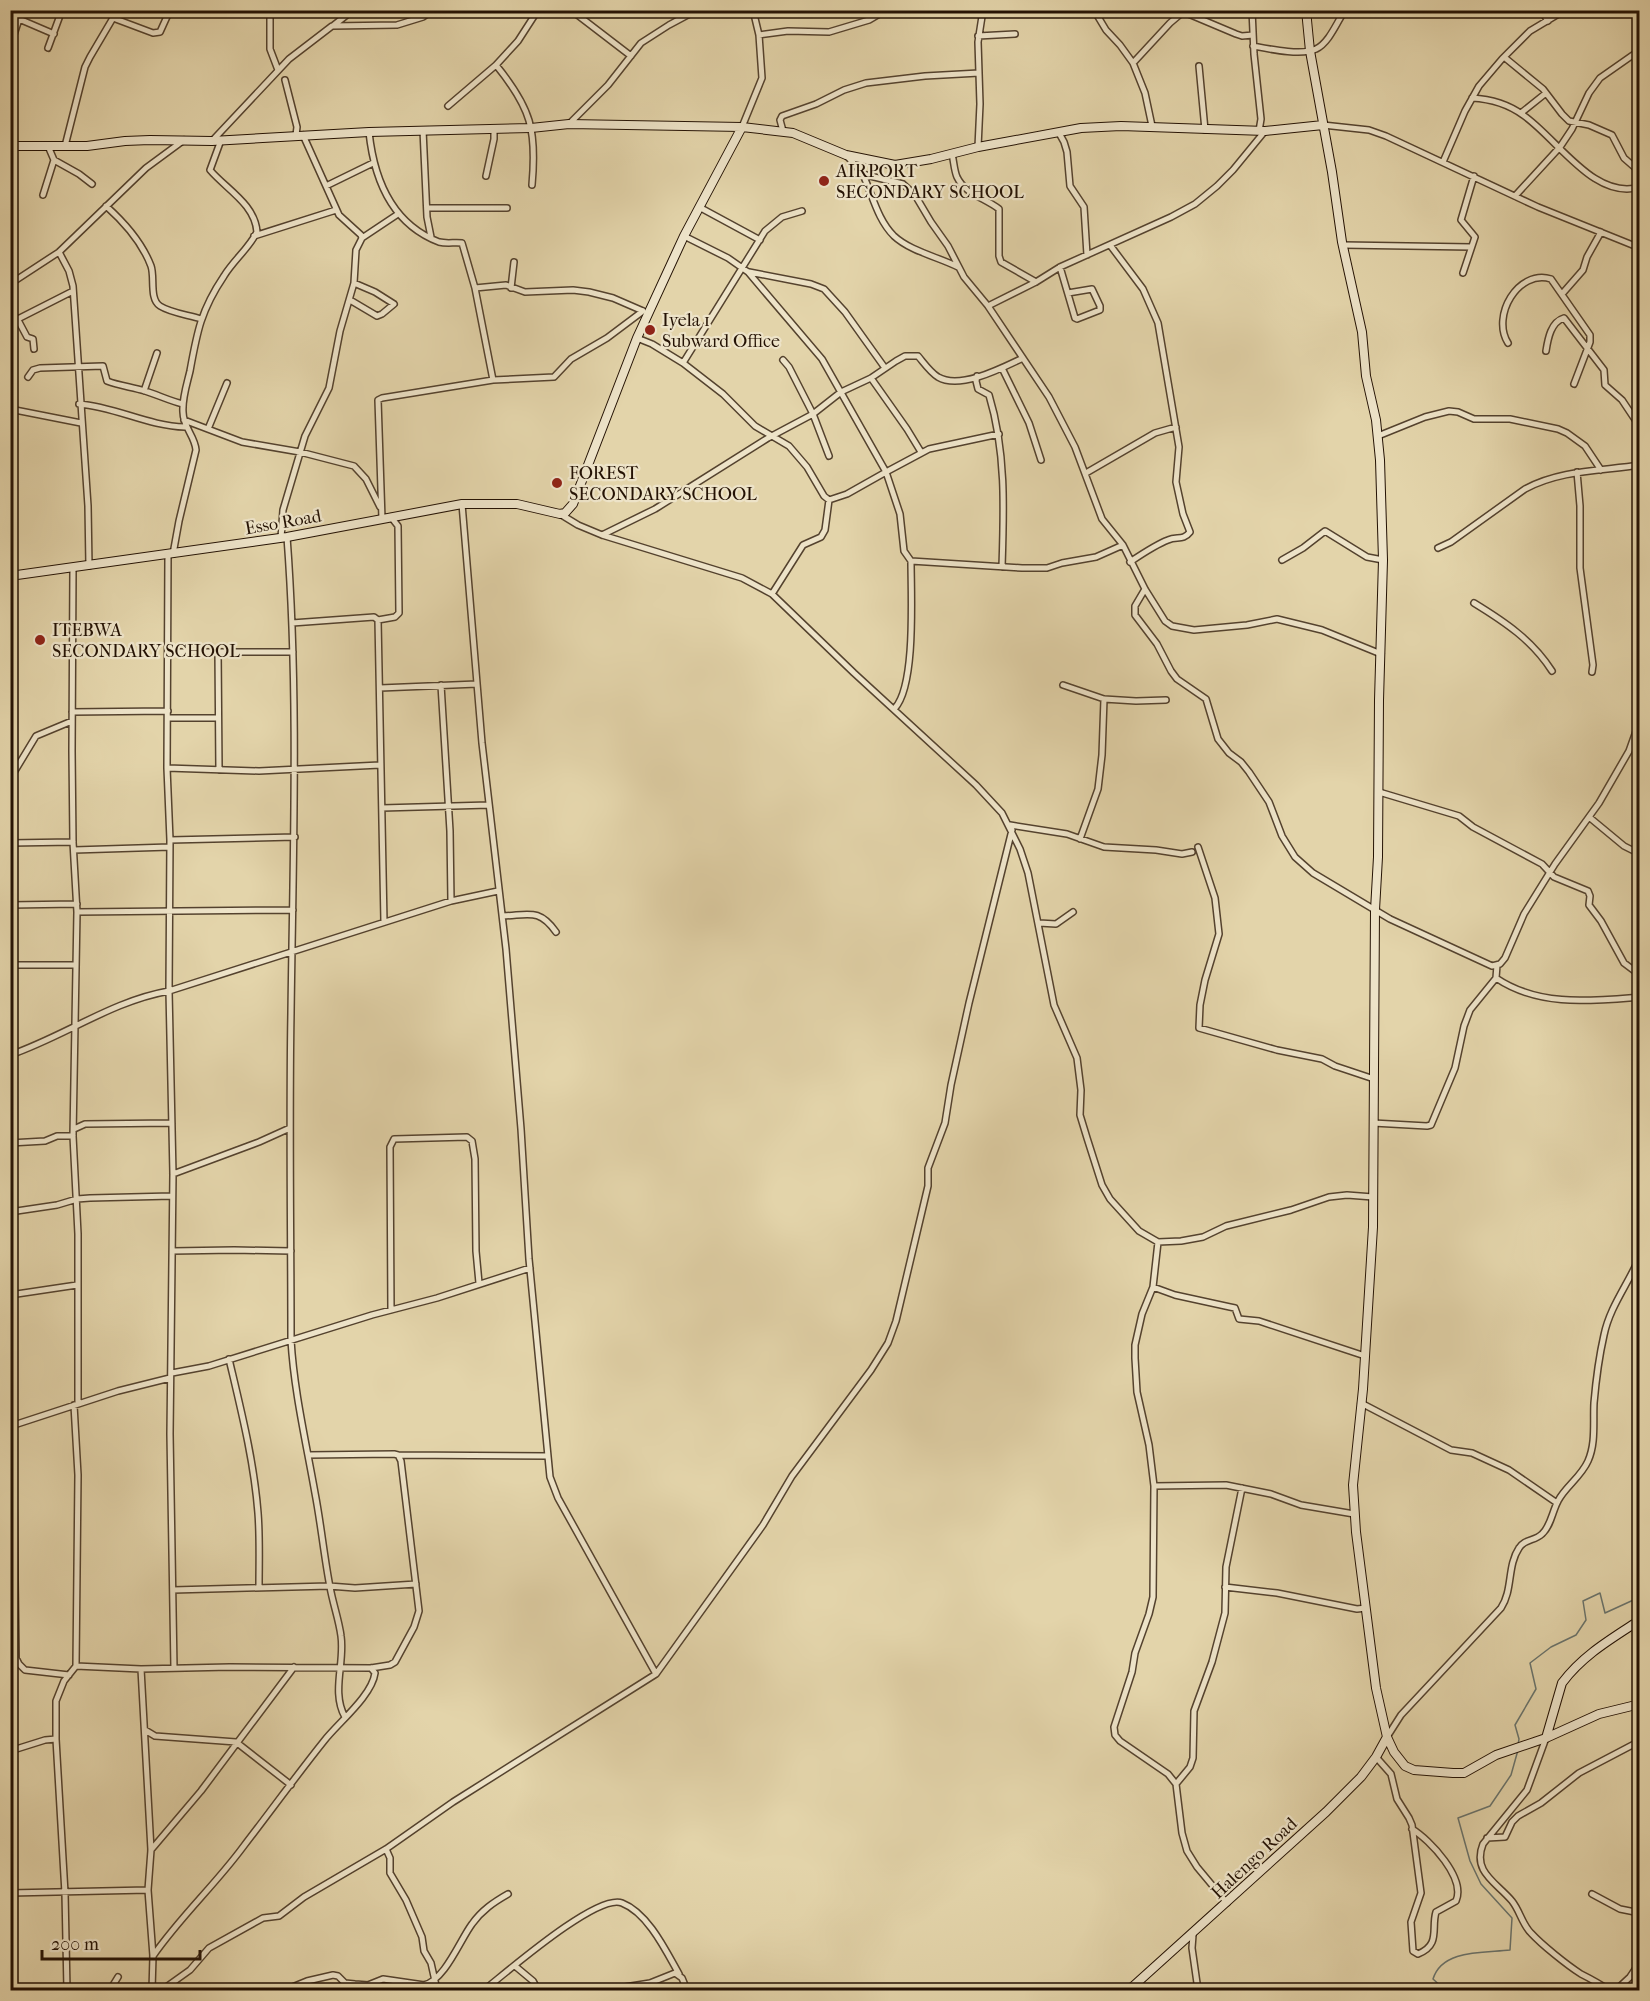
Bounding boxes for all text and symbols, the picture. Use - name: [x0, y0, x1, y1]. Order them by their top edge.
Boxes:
- place label: AIRPORT SECONDARY SCHOOL: [835, 161, 1024, 203]
- marker: AIRPORT SECONDARY SCHOOL: [817, 174, 831, 188]
- place label: Iyela 1 Subward Office: [662, 310, 780, 352]
- marker: Iyela 1 Subward Office: [643, 323, 657, 337]
- place label: FOREST SECONDARY SCHOOL: [569, 463, 757, 505]
- marker: FOREST SECONDARY SCHOOL: [550, 476, 564, 490]
- street label: Esso Road: [243, 505, 323, 540]
- place label: ITEBWA SECONDARY SCHOOL: [52, 620, 240, 662]
- marker: ITEBWA SECONDARY SCHOOL: [33, 633, 47, 647]
- street label: Halengo Road: [1207, 1813, 1302, 1903]
- scale bar: [42, 1923, 200, 1961]
- text: 200 m: [51, 1934, 99, 1955]

